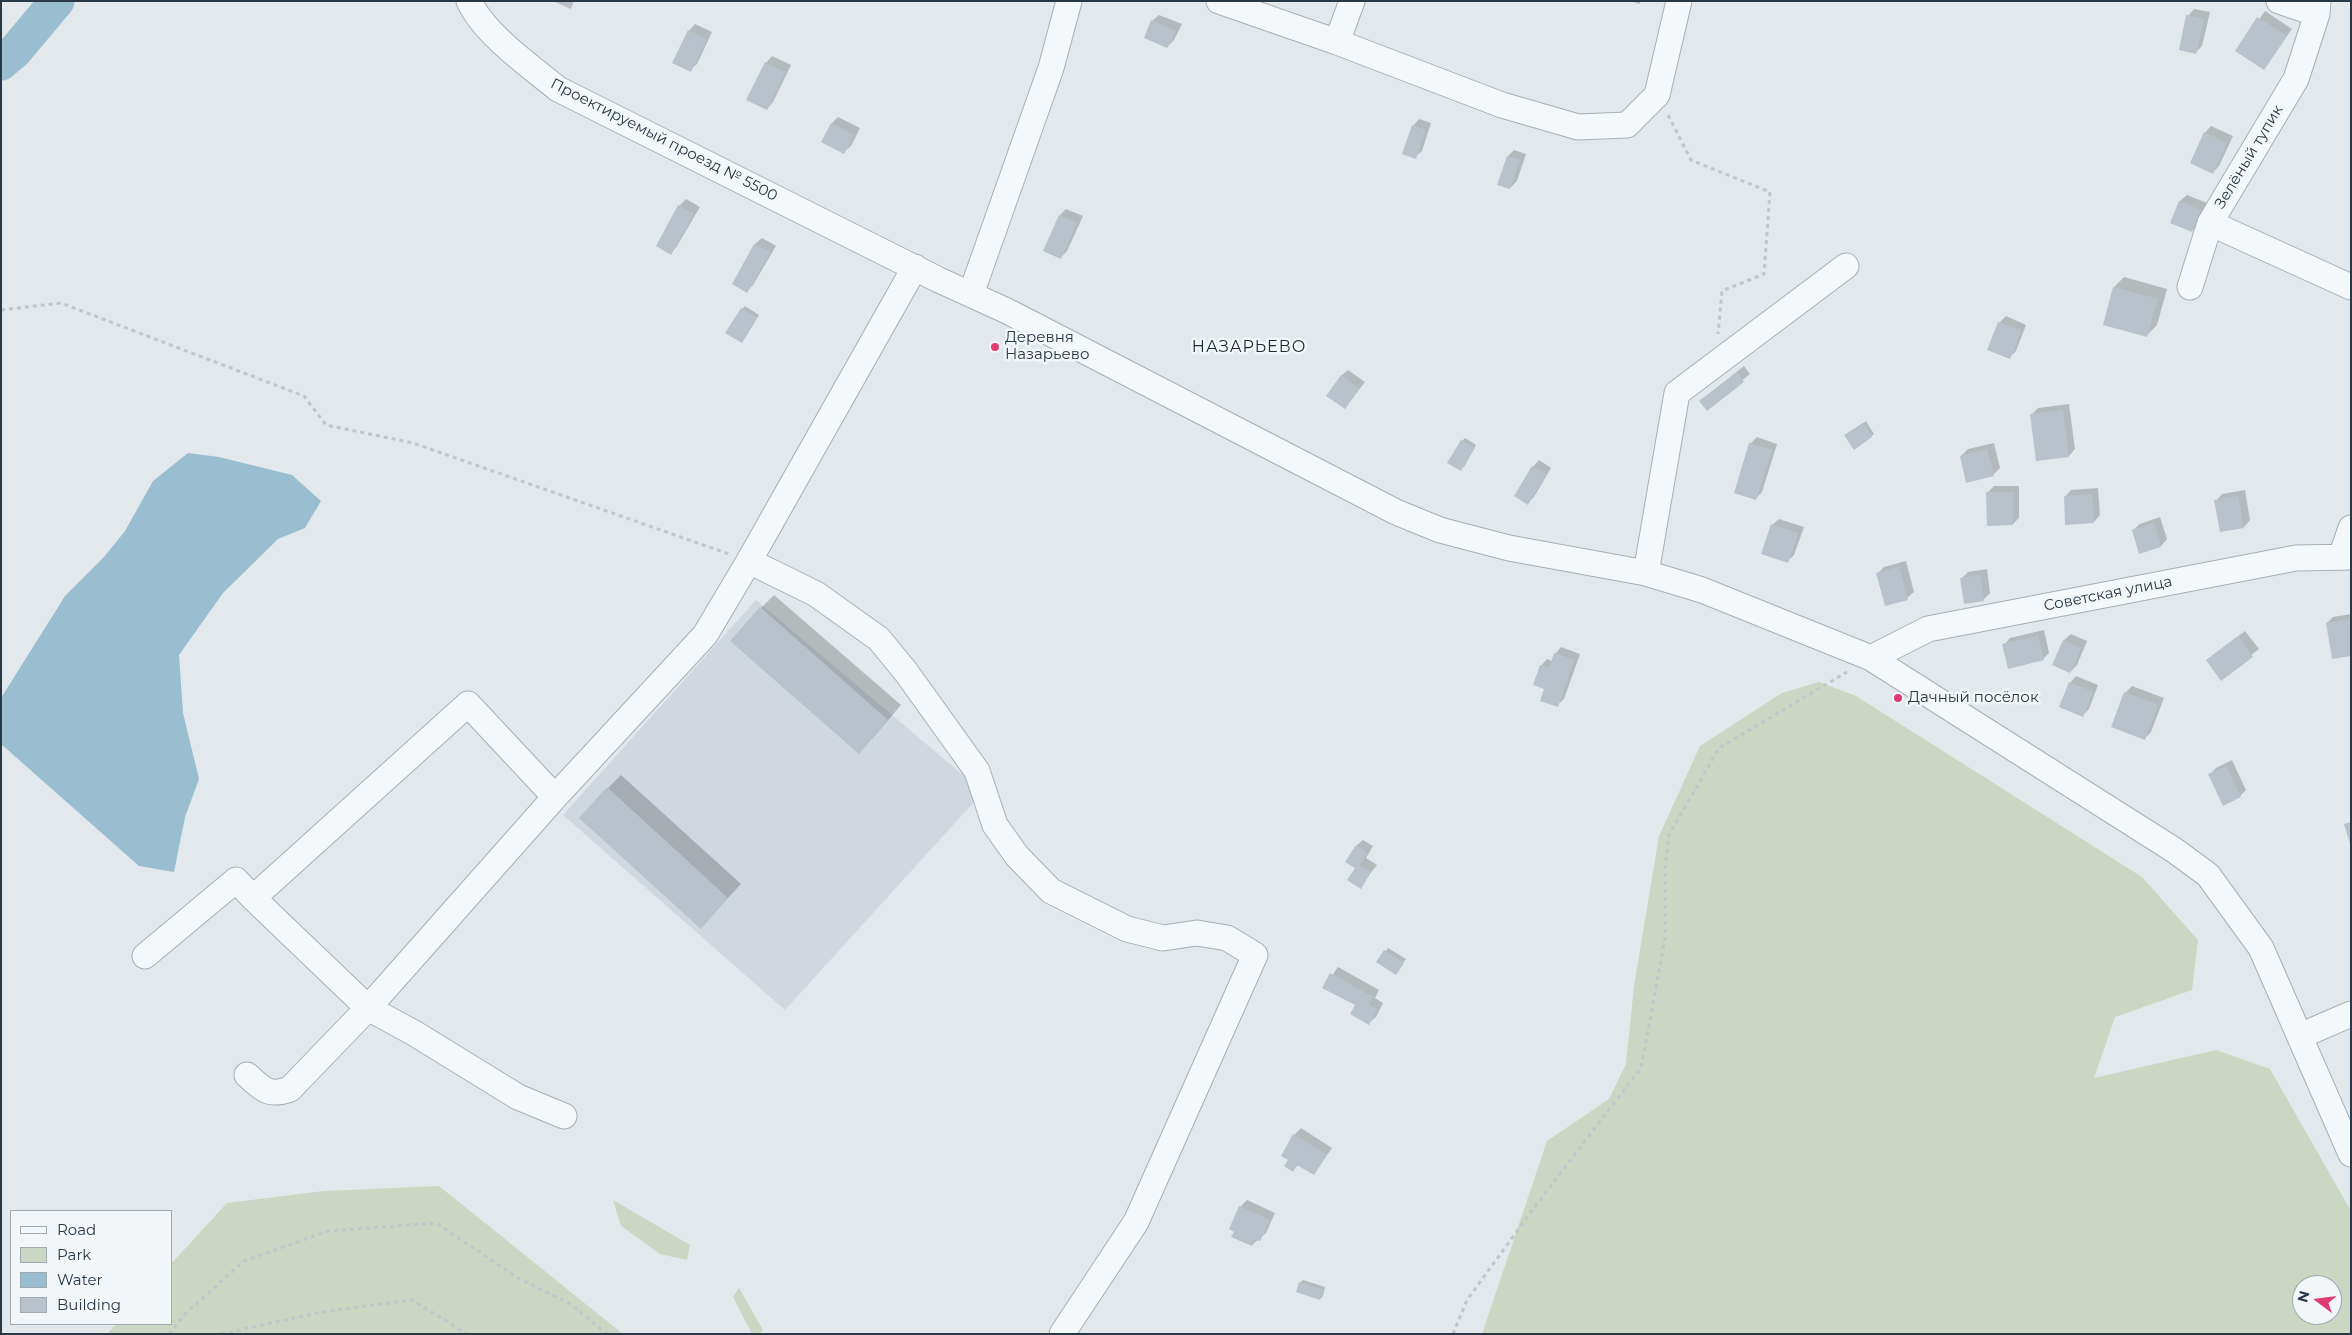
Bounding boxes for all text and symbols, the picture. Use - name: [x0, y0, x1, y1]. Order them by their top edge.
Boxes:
- street label: Проектируемый проезд № 5500: [547, 75, 781, 205]
- street label: Зелёный тупик: [2211, 102, 2287, 212]
- place label: Деревня Назарьево: [1005, 329, 1089, 364]
- district label: НАЗАРЬЕВО: [1191, 337, 1307, 357]
- marker: Деревня Назарьево: [989, 341, 1001, 353]
- street label: Советская улица: [2042, 573, 2174, 615]
- place label: Дачный посёлок: [1908, 689, 2039, 707]
- marker: Дачный посёлок: [1892, 692, 1904, 704]
- legend: [10, 1210, 172, 1325]
- text: Road: [57, 1220, 96, 1239]
- text: Park: [57, 1245, 91, 1264]
- text: Water: [57, 1270, 103, 1289]
- north arrow: [2292, 1275, 2342, 1325]
- text: N: [2293, 1289, 2314, 1304]
- text: Building: [57, 1295, 121, 1314]

